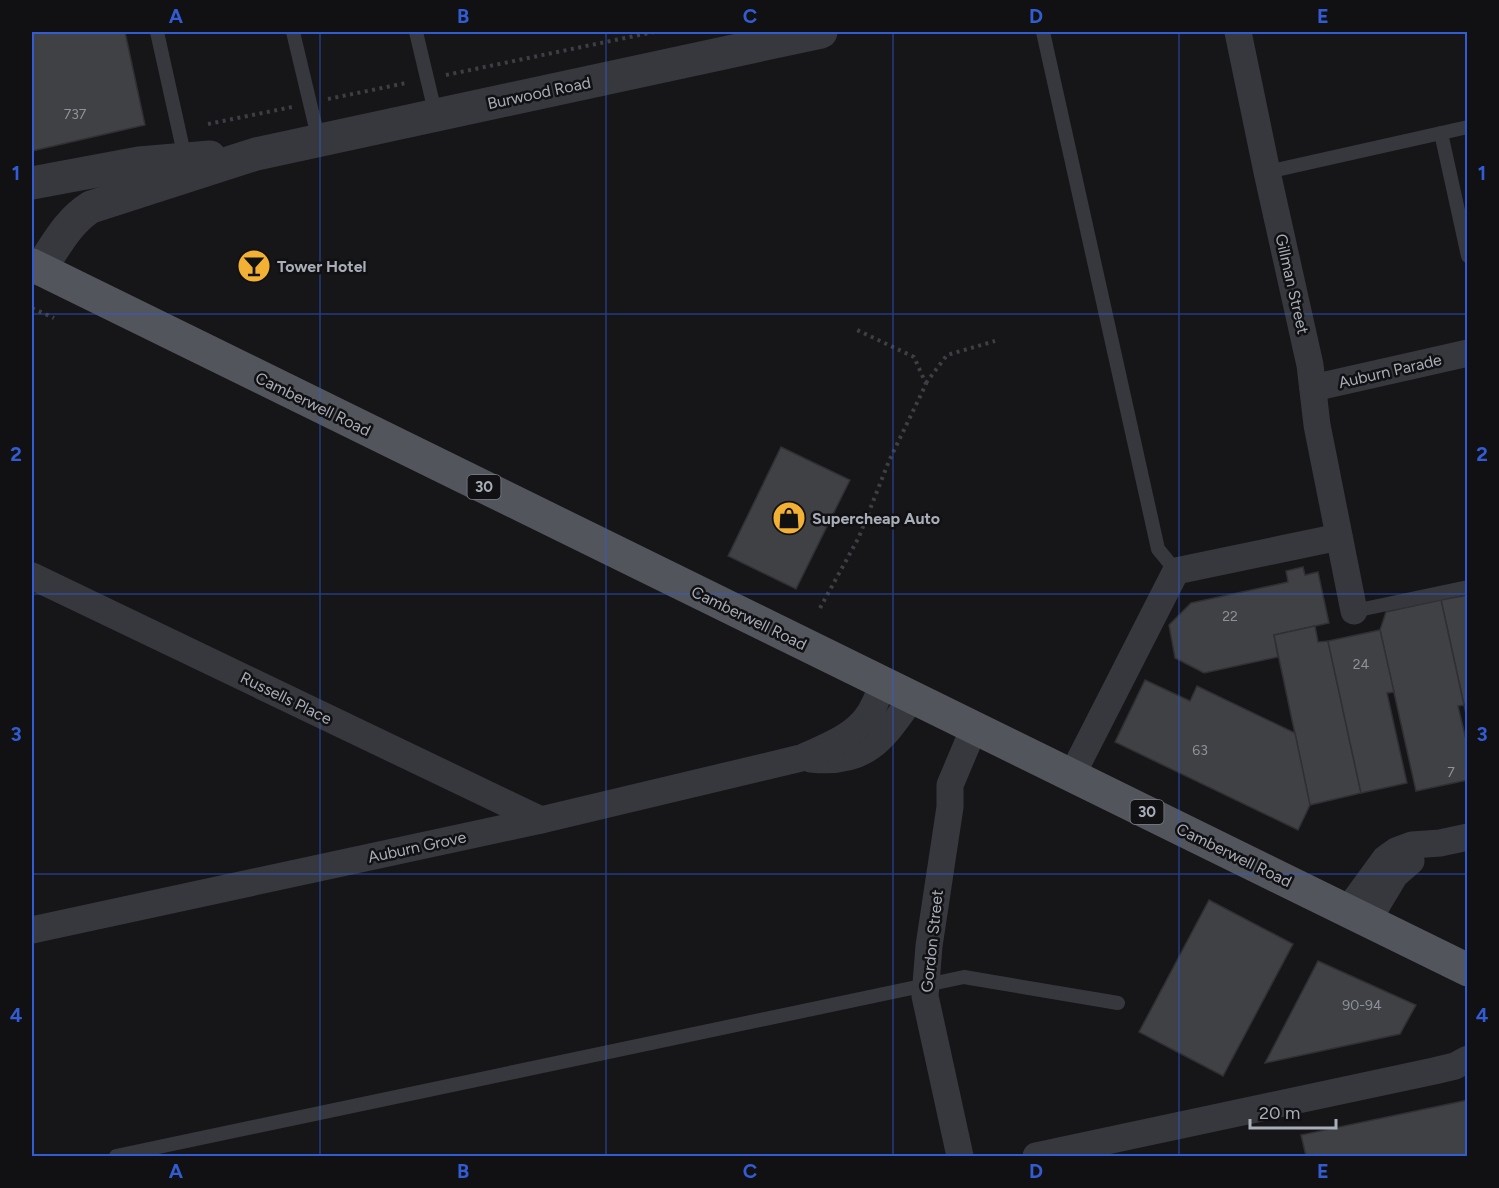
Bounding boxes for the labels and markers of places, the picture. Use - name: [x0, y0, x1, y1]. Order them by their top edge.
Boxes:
- bar icon: Tower Hotel: [236, 248, 272, 284]
- place label: Tower Hotel: [277, 257, 367, 276]
- shop icon: Supercheap Auto: [771, 500, 807, 536]
- place label: Supercheap Auto: [812, 509, 940, 528]

